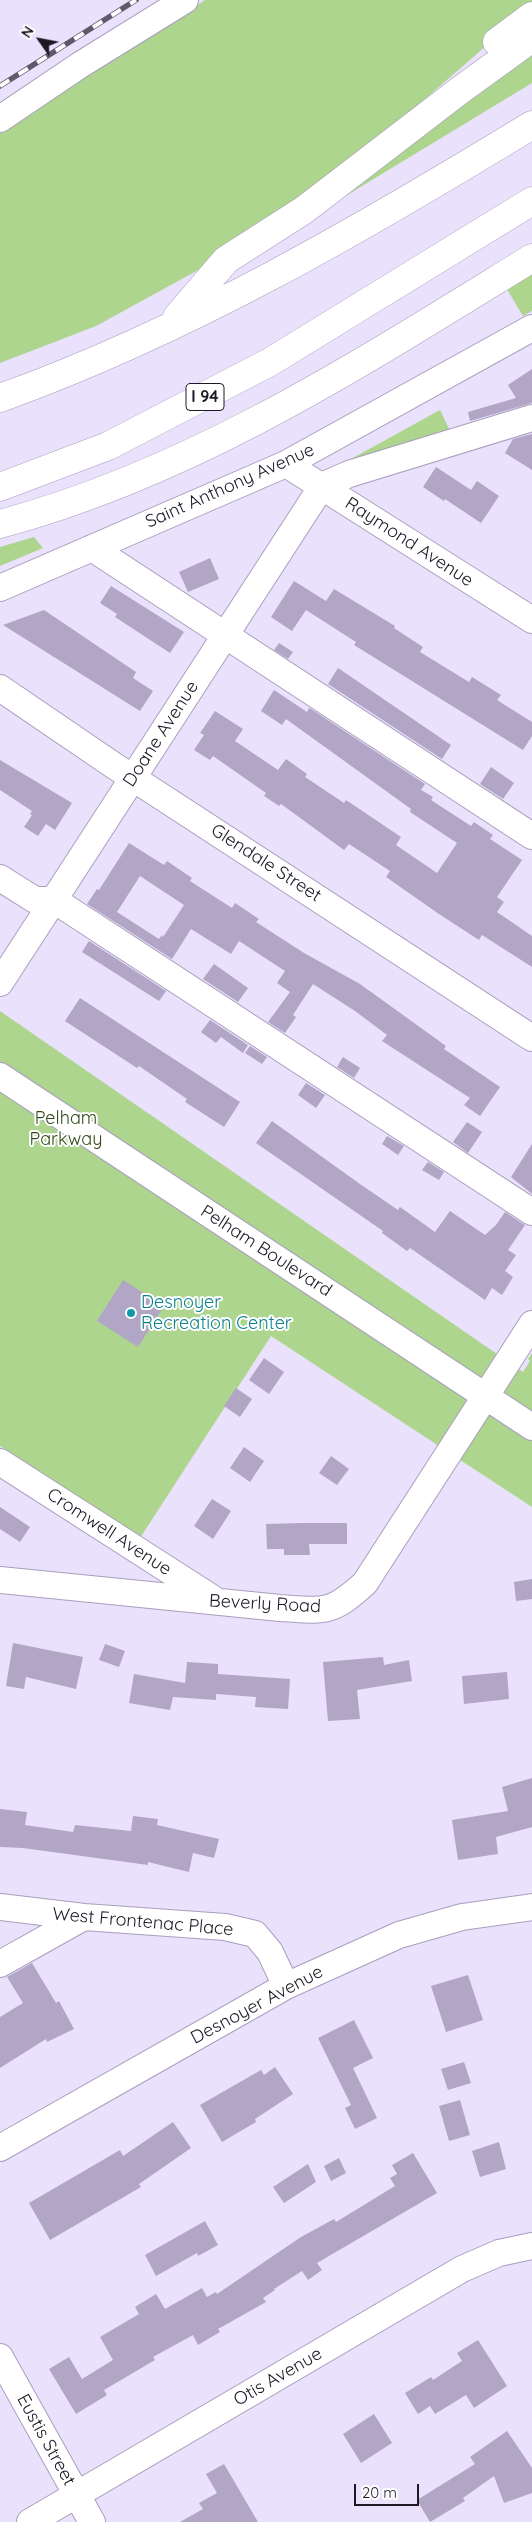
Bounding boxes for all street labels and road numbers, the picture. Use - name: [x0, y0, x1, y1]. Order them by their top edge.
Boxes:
- road number: I 94: [186, 384, 224, 411]
- street label: Saint Anthony Avenue: [142, 439, 318, 533]
- street label: Raymond Avenue: [341, 493, 477, 591]
- street label: Doane Avenue: [119, 677, 203, 791]
- street label: Glendale Street: [207, 819, 325, 907]
- street label: Pelham Boulevard: [196, 1201, 336, 1301]
- street label: Cromwell Avenue: [43, 1484, 175, 1580]
- street label: Beverly Road: [209, 1590, 321, 1618]
- street label: West Frontenac Place: [52, 1903, 234, 1941]
- street label: Desnoyer Avenue: [187, 1961, 327, 2049]
- street label: Otis Avenue: [230, 2343, 326, 2411]
- street label: Eustis Street: [12, 2390, 80, 2490]

